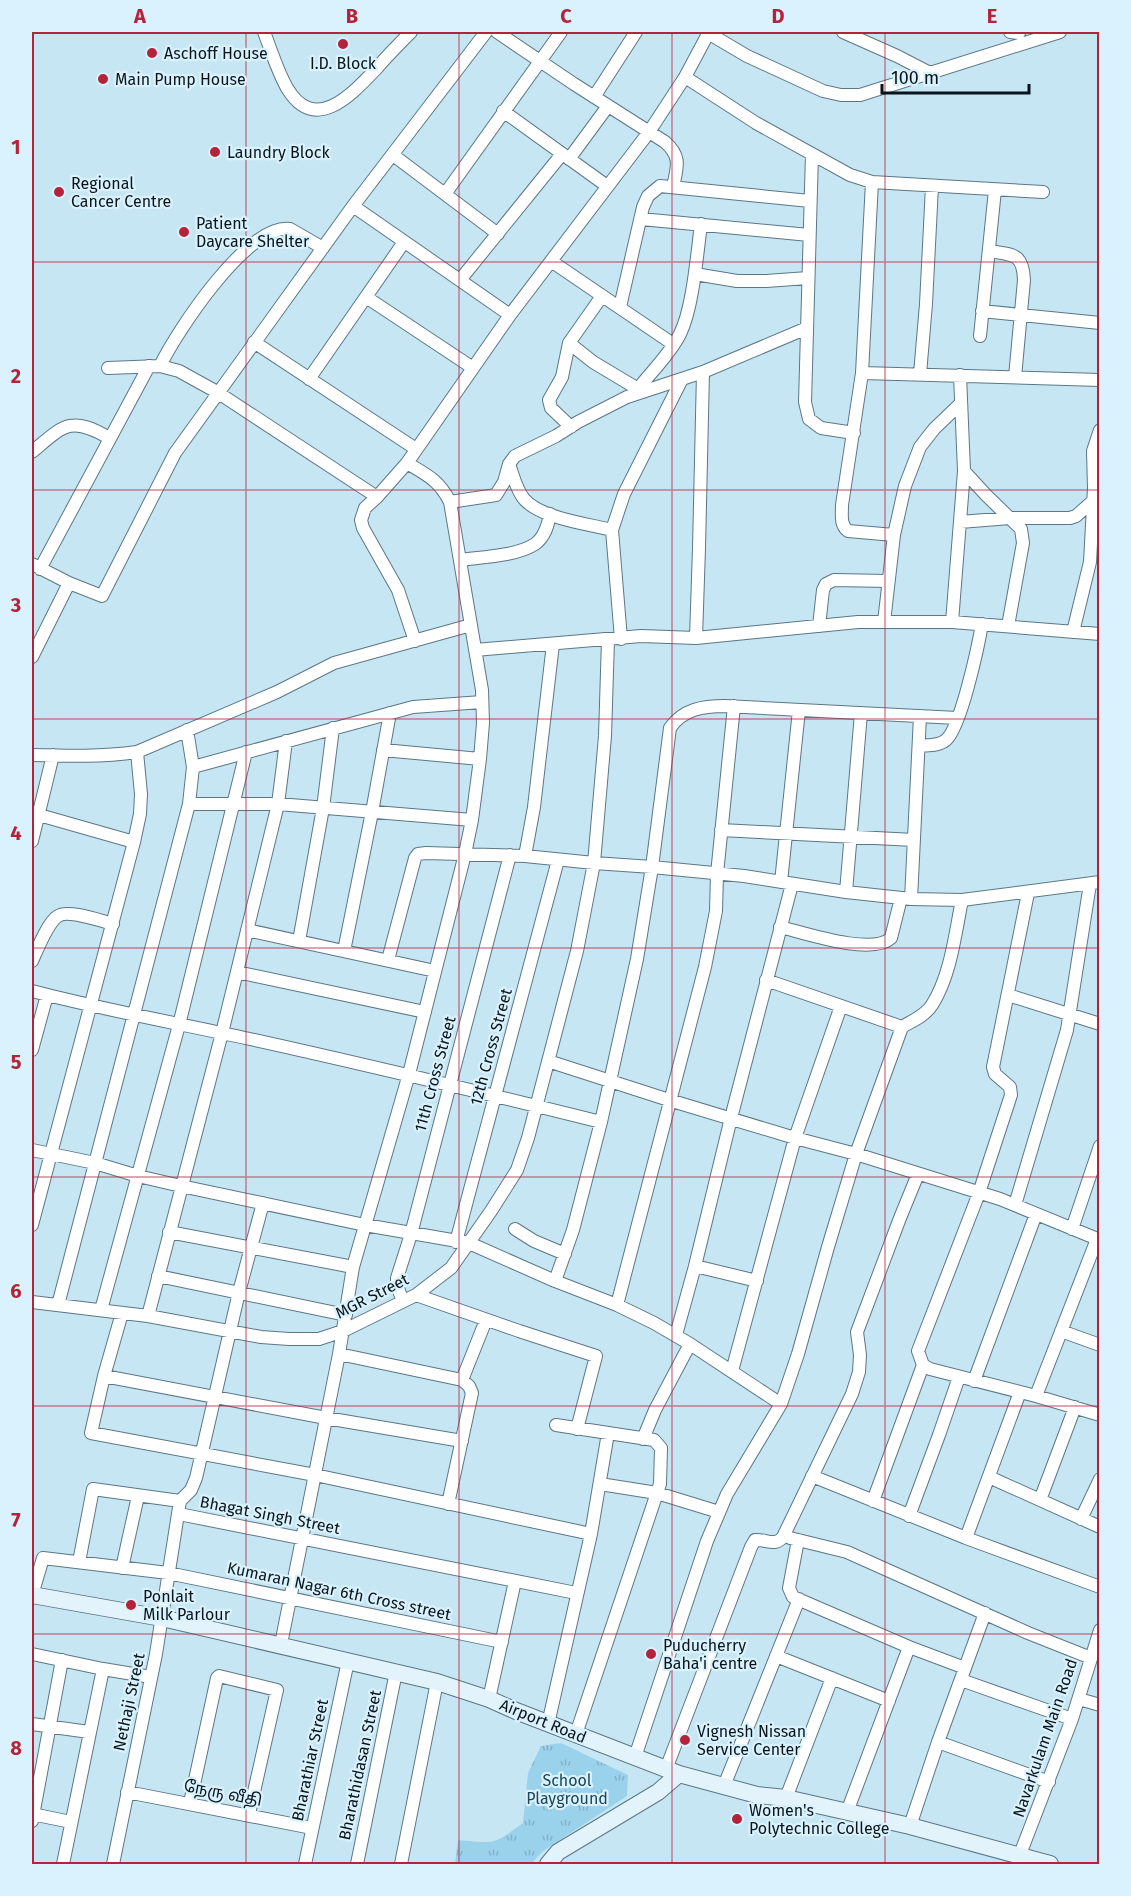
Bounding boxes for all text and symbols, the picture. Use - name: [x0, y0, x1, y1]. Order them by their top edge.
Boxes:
- text: A: [133, 4, 147, 28]
- text: B: [346, 4, 358, 28]
- text: C: [560, 4, 572, 28]
- text: D: [771, 4, 785, 28]
- text: E: [987, 4, 997, 28]
- marker: I.D. Block: [336, 37, 350, 51]
- place label: Aschoff House: [164, 44, 268, 63]
- marker: Aschoff House: [145, 46, 159, 60]
- place label: I.D. Block: [310, 54, 377, 73]
- scale bar: [882, 57, 1029, 95]
- text: 100 m: [891, 67, 939, 89]
- place label: Main Pump House: [115, 70, 246, 89]
- marker: Main Pump House: [96, 72, 110, 86]
- text: 1: [11, 135, 21, 159]
- place label: Laundry Block: [227, 143, 330, 162]
- marker: Laundry Block: [208, 145, 222, 159]
- place label: Regional Cancer Centre: [71, 174, 171, 211]
- marker: Regional Cancer Centre: [52, 185, 66, 199]
- place label: Patient Daycare Shelter: [196, 214, 310, 251]
- marker: Patient Daycare Shelter: [177, 225, 191, 239]
- text: 2: [11, 364, 21, 388]
- text: 3: [10, 593, 21, 617]
- text: 4: [10, 821, 22, 845]
- street label: 12th Cross Street: [466, 986, 516, 1108]
- street label: 11th Cross Street: [410, 1014, 460, 1134]
- text: 5: [11, 1050, 22, 1074]
- street label: MGR Street: [332, 1269, 412, 1323]
- text: 6: [10, 1279, 22, 1303]
- street label: Bhagat Singh Street: [198, 1492, 342, 1538]
- text: 7: [11, 1508, 21, 1532]
- street label: Kumaran Nagar 6th Cross street: [225, 1558, 453, 1624]
- place label: Ponlait Milk Parlour: [143, 1587, 231, 1624]
- marker: Ponlait Milk Parlour: [124, 1598, 138, 1612]
- place label: Puducherry Baha'i centre: [663, 1636, 757, 1673]
- marker: Puducherry Baha'i centre: [644, 1647, 658, 1661]
- street label: Nethaji Street: [109, 1651, 149, 1753]
- street label: Navarkulam Main Road: [1009, 1656, 1081, 1820]
- street label: Bharathidasan Street: [335, 1688, 385, 1842]
- street label: Airport Road: [497, 1695, 589, 1747]
- street label: Bharathiar Street: [288, 1697, 332, 1823]
- place label: Vignesh Nissan Service Center: [697, 1722, 806, 1759]
- marker: Vignesh Nissan Service Center: [678, 1733, 692, 1747]
- text: 8: [10, 1736, 22, 1760]
- park label: School Playground: [526, 1771, 608, 1808]
- street label: நேரு வீதி: [182, 1776, 264, 1812]
- place label: Women's Polytechnic College: [749, 1801, 889, 1838]
- marker: Women's Polytechnic College: [730, 1812, 744, 1826]

